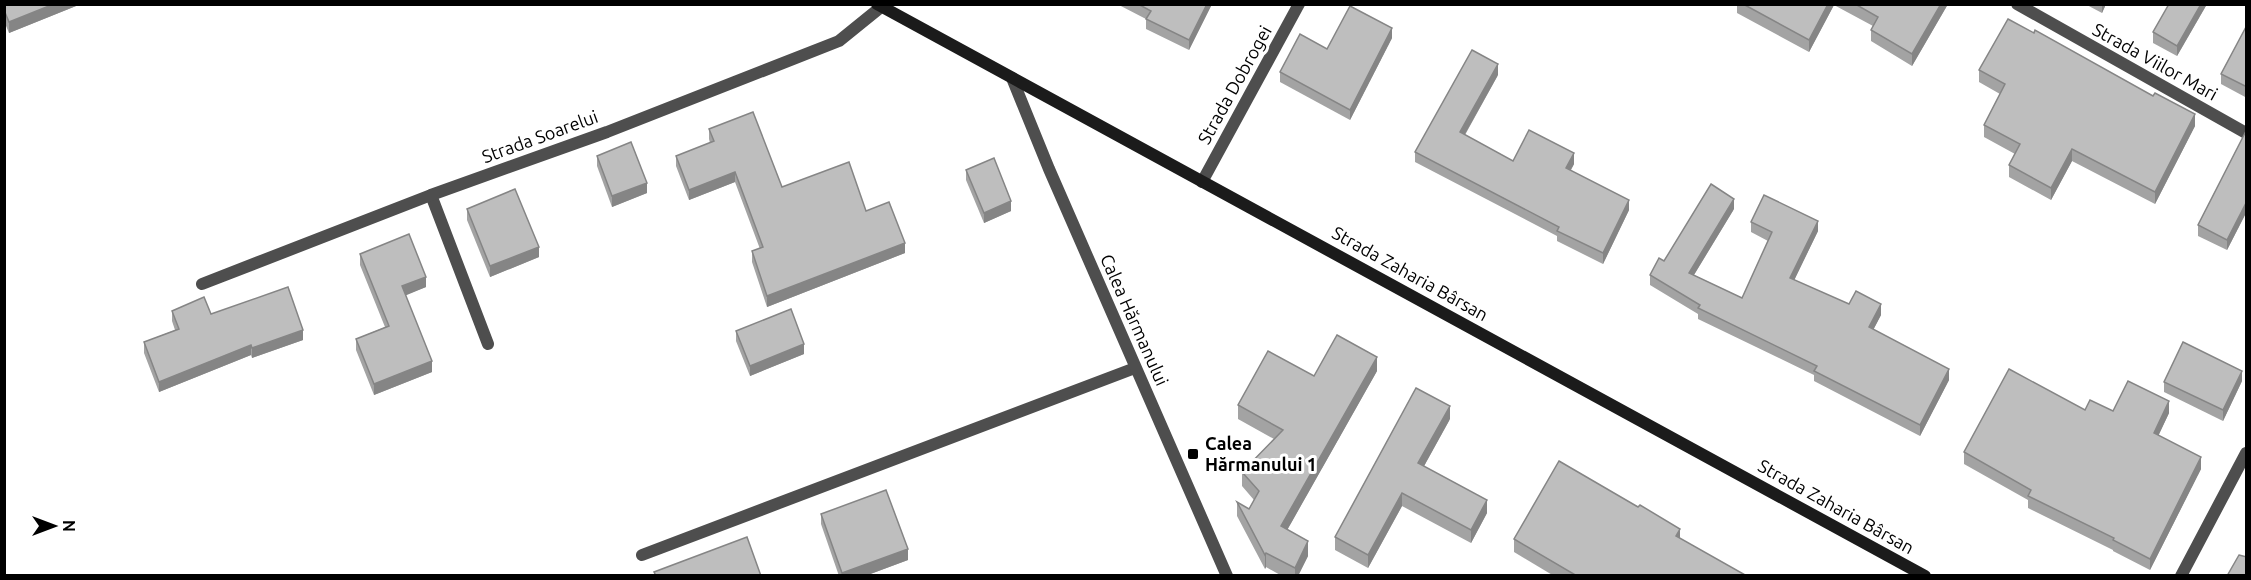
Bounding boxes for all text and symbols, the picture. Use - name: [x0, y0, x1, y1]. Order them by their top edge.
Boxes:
- street label: Strada Viilor Mari: [2090, 19, 2221, 104]
- street label: Strada Dobrogei: [1193, 22, 1275, 147]
- street label: Strada Soarelui: [479, 106, 600, 166]
- street label: Strada Zaharia Bârsan: [1329, 222, 1492, 324]
- street label: Calea Hărmanului: [1097, 251, 1173, 388]
- place label: Calea Hărmanului 1: [1205, 433, 1317, 474]
- marker: Calea Hărmanului 1: [1186, 447, 1200, 461]
- street label: Strada Zaharia Bârsan: [1755, 455, 1918, 557]
- north arrow: [24, 496, 84, 556]
- text: N: [60, 520, 78, 532]

